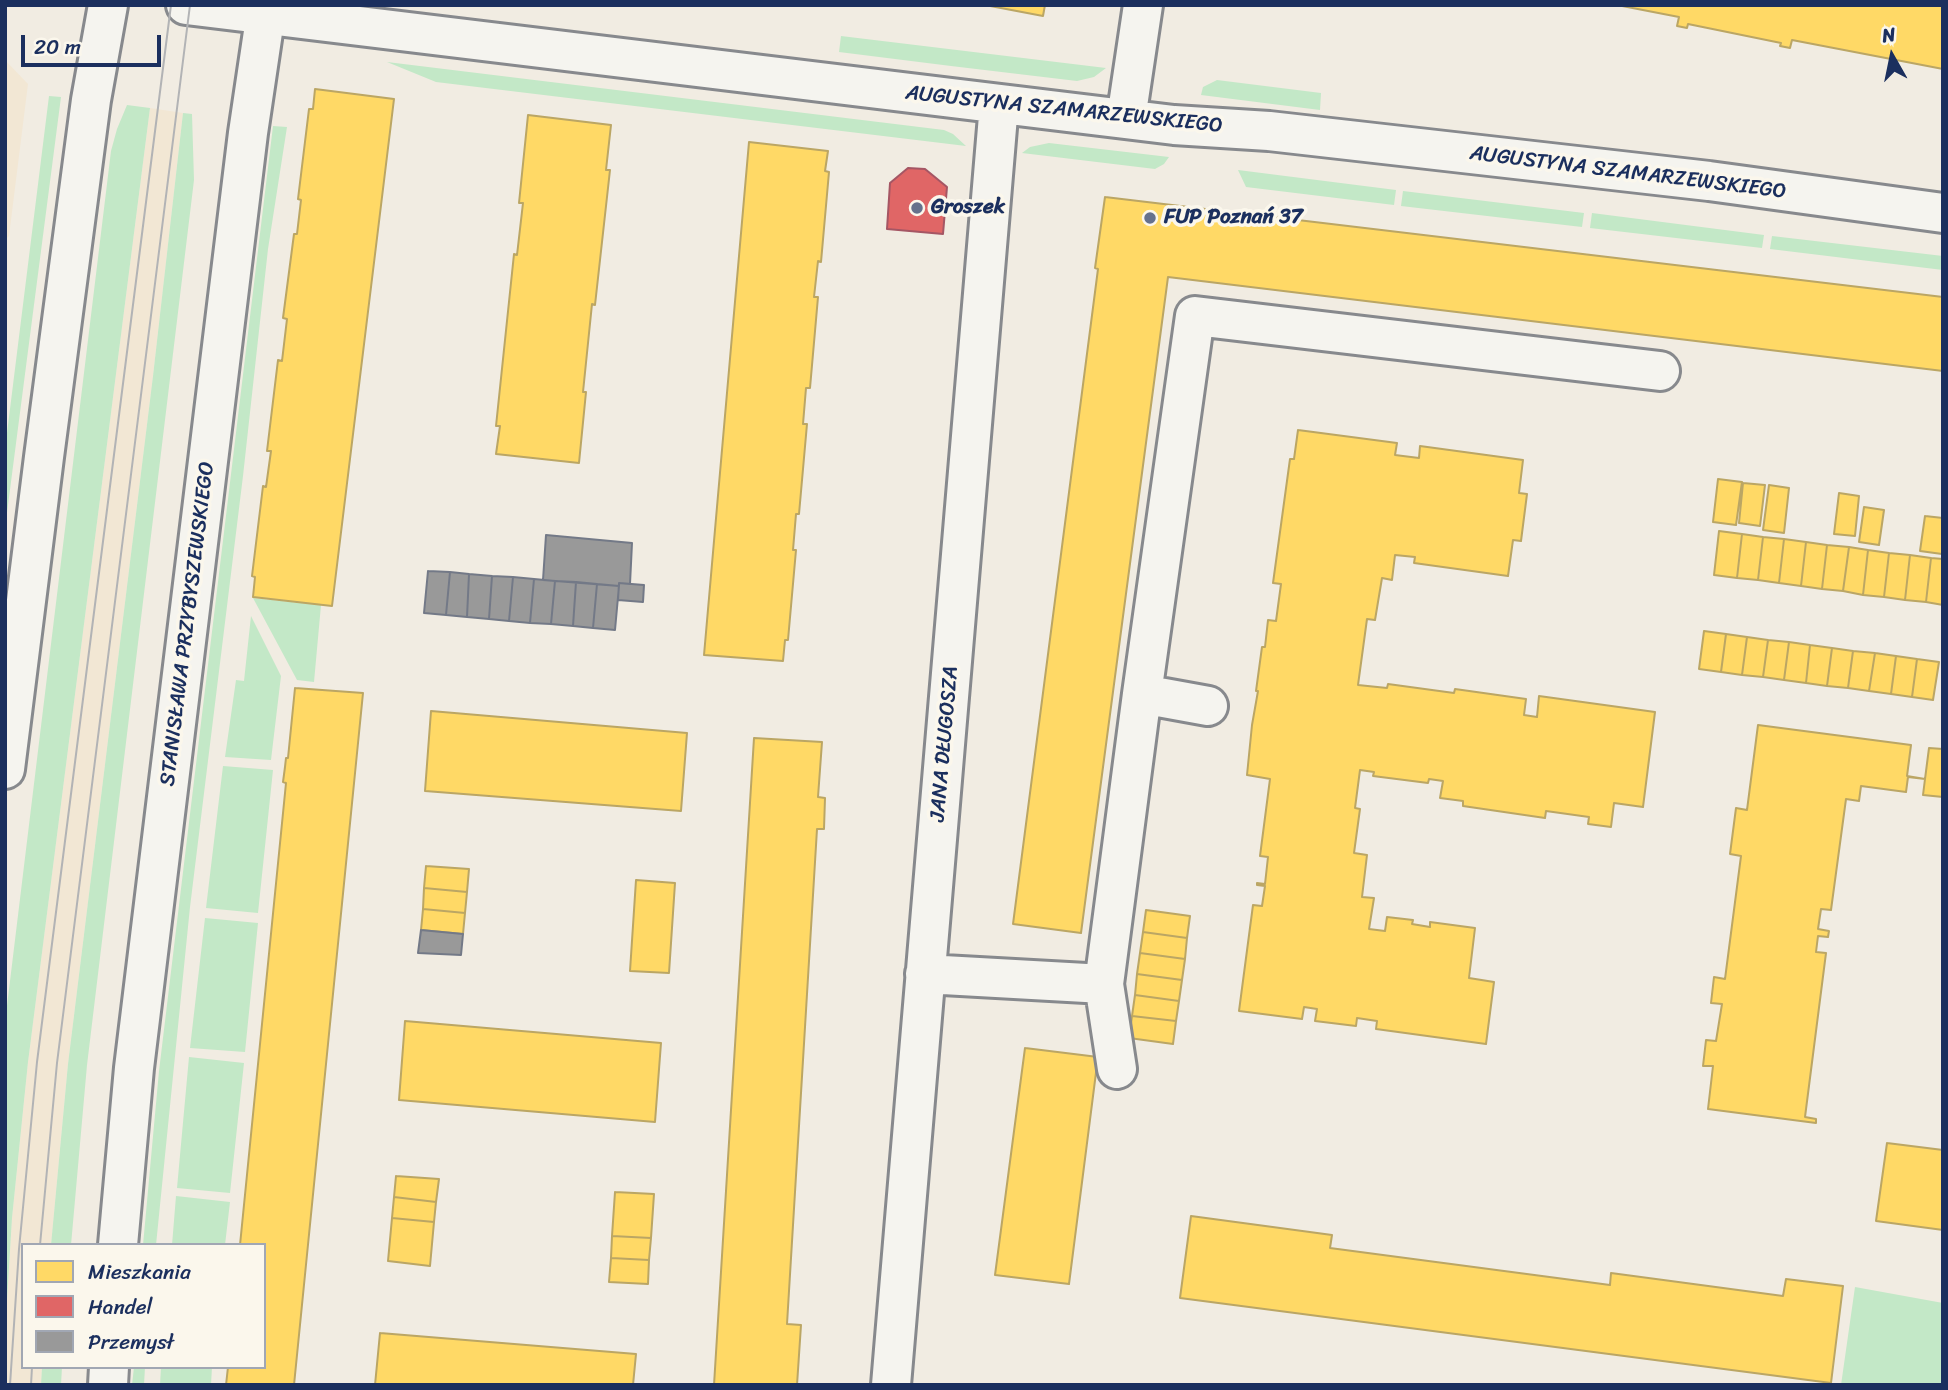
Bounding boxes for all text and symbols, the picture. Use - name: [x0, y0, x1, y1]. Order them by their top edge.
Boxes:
- text: N: [1880, 17, 1898, 52]
- scale bar: [24, 21, 164, 65]
- north arrow: [1857, 21, 1927, 91]
- text: 20 m: [34, 28, 81, 66]
- street label: AUGUSTYNA SZAMARZEWSKIEGO: [904, 81, 1224, 139]
- street label: AUGUSTYNA SZAMARZEWSKIEGO: [1468, 141, 1788, 205]
- place label: Groszek: [931, 195, 1005, 221]
- marker: Groszek: [909, 200, 925, 216]
- place label: FUP Poznań 37: [1164, 205, 1303, 231]
- marker: FUP Poznań 37: [1142, 210, 1158, 226]
- street label: STANISŁAWA PRZYBYSZEWSKIEGO: [156, 460, 220, 788]
- street label: JANA DŁUGOSZA: [926, 665, 964, 823]
- legend: [21, 1243, 266, 1369]
- text: Mieszkania: [88, 1253, 191, 1291]
- text: Handel: [88, 1288, 153, 1326]
- text: Przemysł: [88, 1323, 174, 1361]

